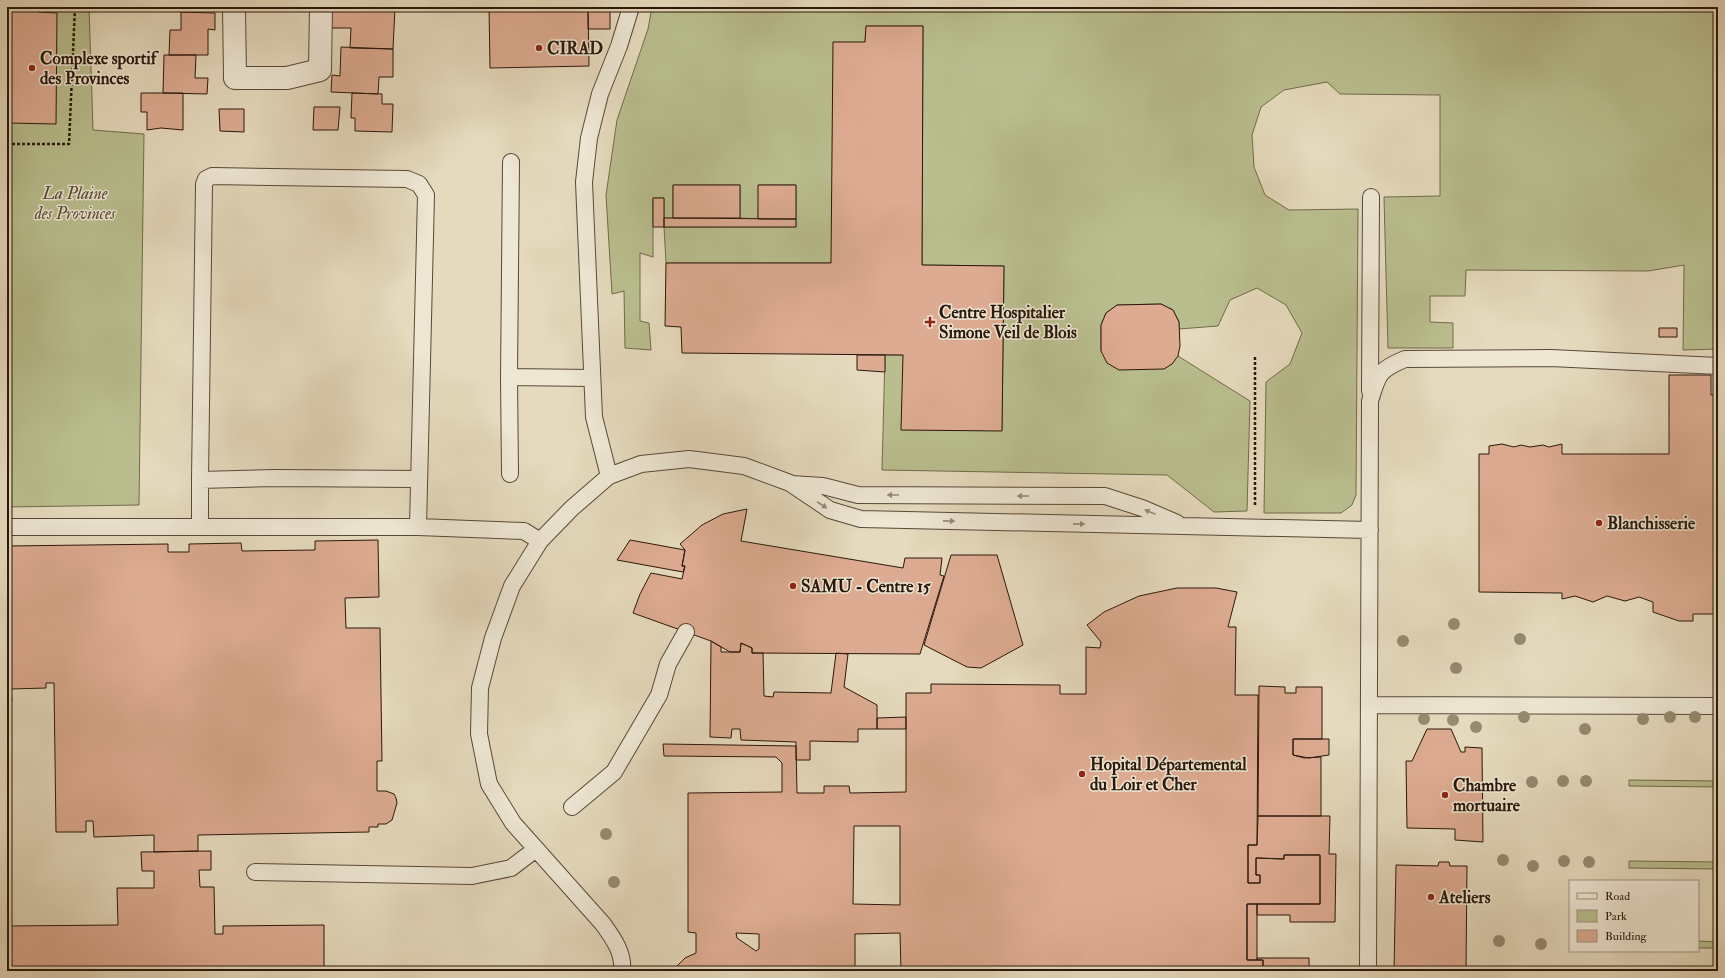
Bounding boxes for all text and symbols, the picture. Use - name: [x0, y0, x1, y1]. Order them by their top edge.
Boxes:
- place label: CIRAD: [547, 38, 603, 59]
- marker: CIRAD: [534, 43, 544, 53]
- place label: Complexe sportif des Provinces: [40, 48, 160, 89]
- marker: Complexe sportif des Provinces: [27, 63, 37, 73]
- park label: La Plaine des Provinces: [34, 183, 116, 224]
- place label: Centre Hospitalier Simone Veil de Blois: [939, 302, 1077, 343]
- marker: Centre Hospitalier Simone Veil de Blois: [924, 316, 936, 328]
- one-way arrow: [886, 492, 899, 498]
- one-way arrow: [1016, 493, 1029, 499]
- one-way arrow: [817, 501, 827, 509]
- one-way arrow: [1144, 508, 1156, 514]
- place label: Blanchisserie: [1607, 513, 1696, 534]
- one-way arrow: [943, 518, 956, 524]
- marker: Blanchisserie: [1594, 518, 1604, 528]
- one-way arrow: [1073, 521, 1086, 527]
- place label: SAMU - Centre 15: [801, 576, 931, 597]
- marker: SAMU - Centre 15: [788, 581, 798, 591]
- place label: Hopital Départemental du Loir et Cher: [1090, 754, 1247, 795]
- marker: Hopital Départemental du Loir et Cher: [1077, 769, 1087, 779]
- place label: Chambre mortuaire: [1453, 775, 1521, 816]
- marker: Chambre mortuaire: [1440, 790, 1450, 800]
- legend: [1569, 880, 1699, 952]
- place label: Ateliers: [1438, 887, 1491, 908]
- text: Road: [1605, 889, 1630, 904]
- marker: Ateliers: [1426, 892, 1436, 902]
- text: Park: [1605, 909, 1627, 924]
- text: Building: [1605, 929, 1648, 944]

